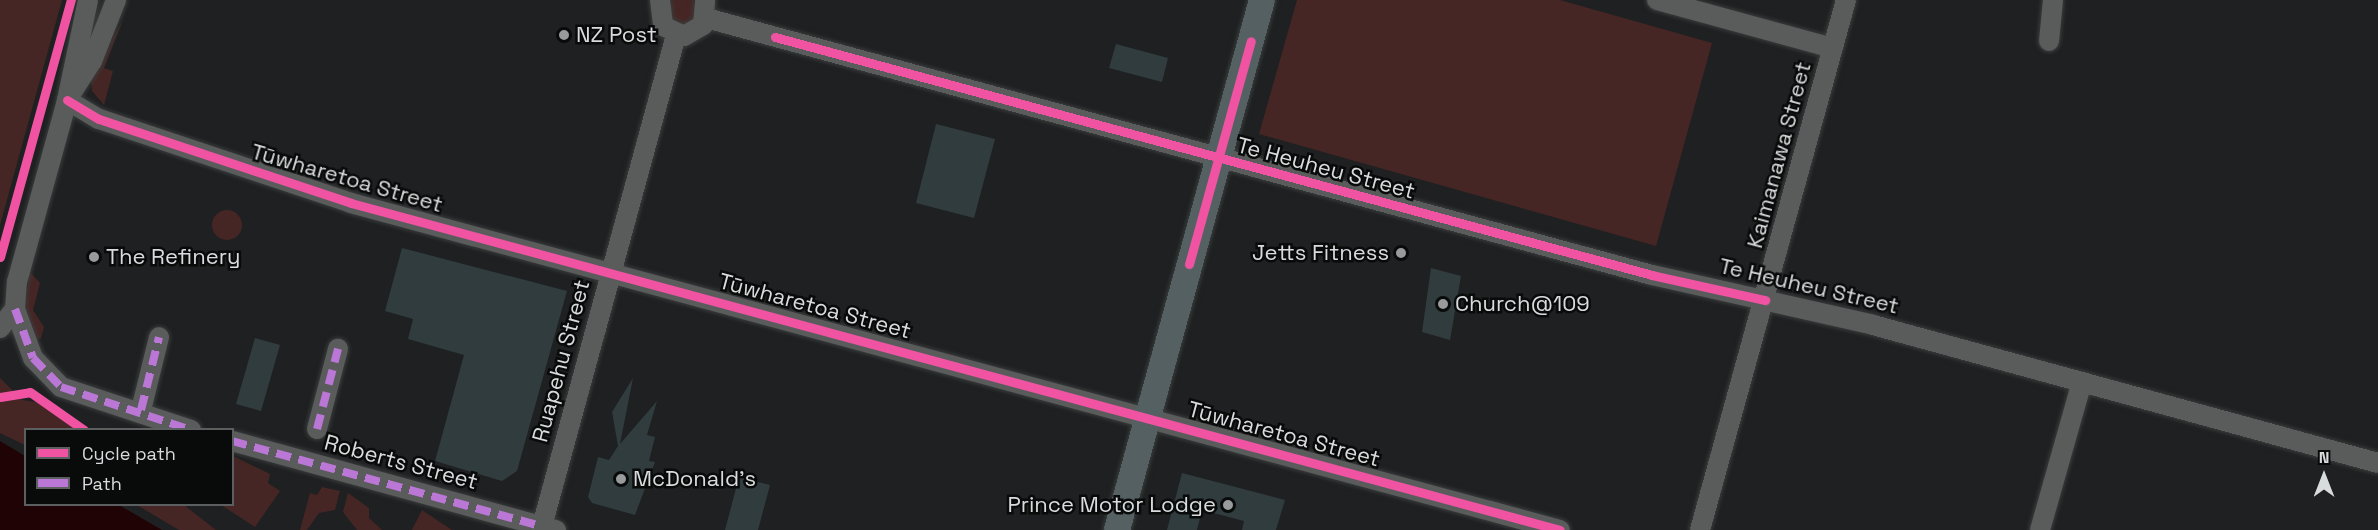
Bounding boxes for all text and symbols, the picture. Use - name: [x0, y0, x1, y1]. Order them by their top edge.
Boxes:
- place label: NZ Post: [576, 22, 657, 48]
- marker: NZ Post: [557, 28, 571, 42]
- street label: Kaimanawa Street: [1741, 59, 1817, 251]
- street label: Te Heuheu Street: [1234, 132, 1418, 204]
- street label: Tūwharetoa Street: [248, 138, 446, 218]
- place label: Jetts Fitness: [1252, 240, 1389, 266]
- place label: The Refinery: [106, 244, 240, 270]
- marker: Jetts Fitness: [1394, 246, 1408, 260]
- marker: The Refinery: [87, 250, 101, 264]
- street label: Te Heuheu Street: [1717, 253, 1901, 319]
- street label: Tūwharetoa Street: [716, 268, 914, 344]
- street label: Ruapehu Street: [527, 277, 595, 445]
- place label: Church@109: [1455, 291, 1590, 317]
- marker: Church@109: [1436, 297, 1450, 311]
- street label: Tūwharetoa Street: [1185, 396, 1383, 472]
- legend: [24, 428, 234, 506]
- street label: Roberts Street: [321, 429, 481, 495]
- text: Cycle path: [82, 442, 176, 465]
- north arrow: [2294, 446, 2354, 506]
- text: N: [2319, 447, 2329, 468]
- place label: McDonald's: [633, 466, 756, 492]
- text: Path: [82, 472, 122, 495]
- marker: McDonald's: [614, 472, 628, 486]
- place label: Prince Motor Lodge: [1007, 492, 1216, 518]
- marker: Prince Motor Lodge: [1221, 498, 1235, 512]

